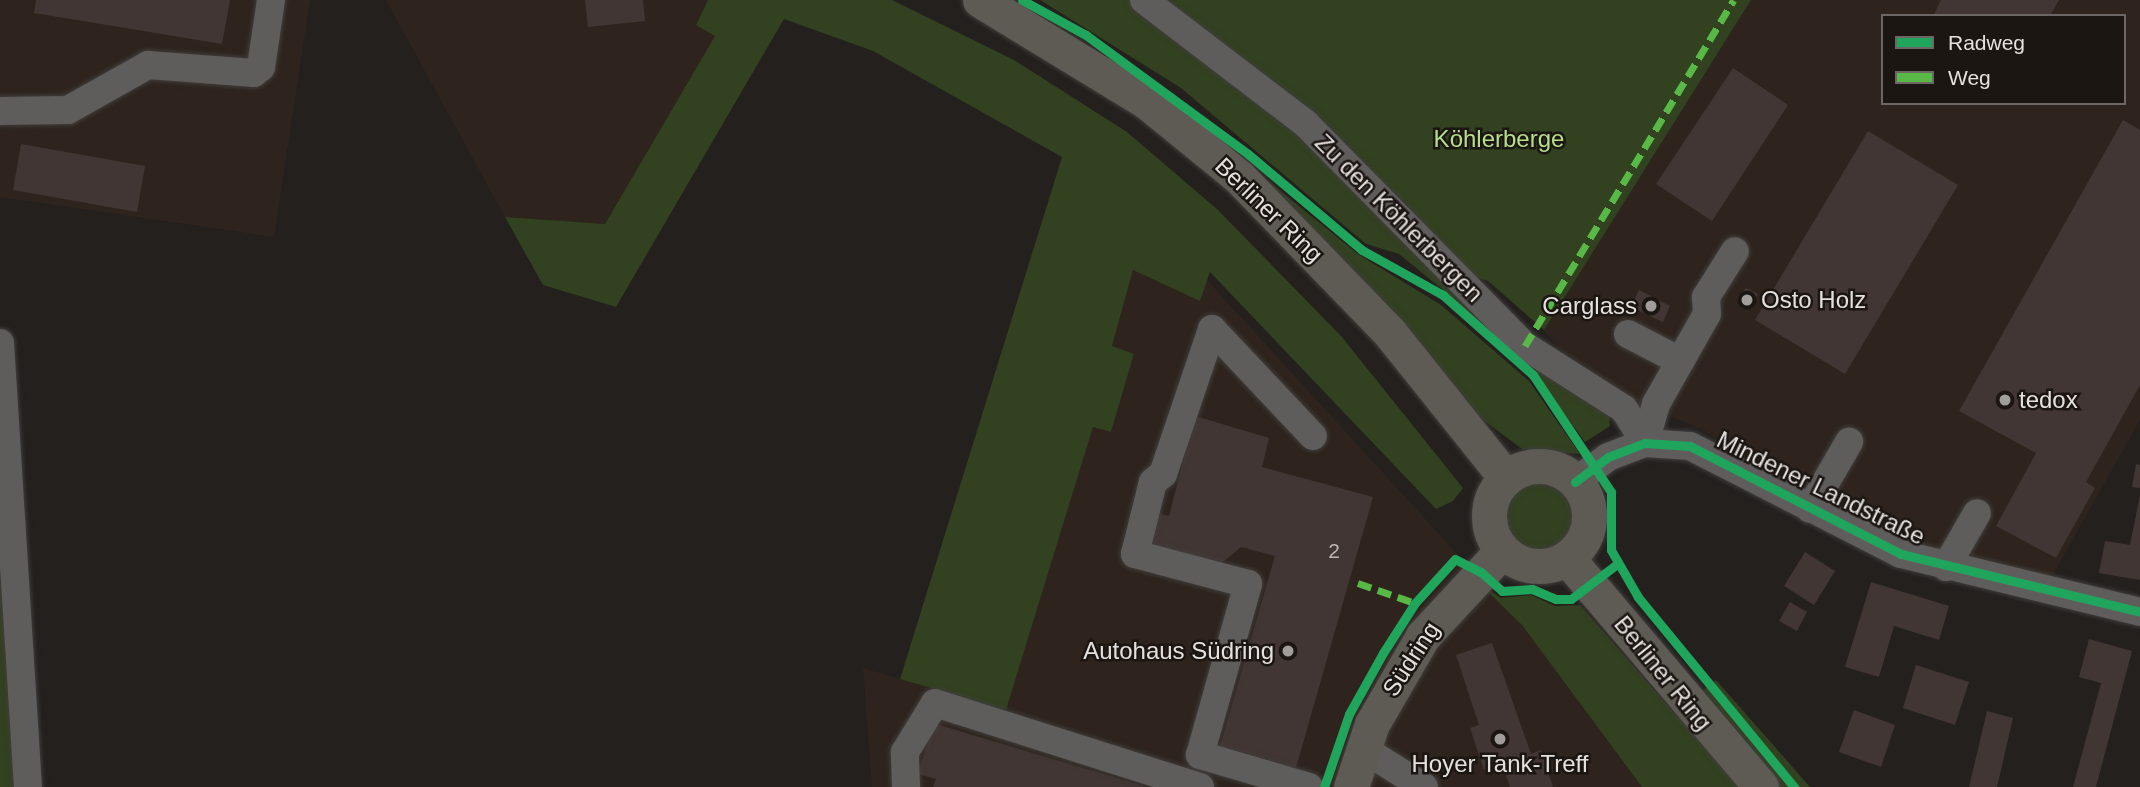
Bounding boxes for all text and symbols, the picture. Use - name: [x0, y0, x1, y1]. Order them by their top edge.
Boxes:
- legend: [1881, 14, 2126, 105]
- text: Radweg: [1948, 31, 2025, 54]
- text: Weg: [1948, 66, 1991, 89]
- park label: Köhlerberge: [1434, 125, 1564, 153]
- street label: Zu den Köhlerbergen: [1309, 128, 1489, 308]
- street label: Berliner Ring: [1209, 151, 1329, 269]
- place label: Osto Holz: [1761, 286, 1866, 314]
- place label: Carglass: [1542, 292, 1637, 320]
- marker: Osto Holz: [1739, 292, 1755, 308]
- marker: Carglass: [1643, 298, 1659, 314]
- place label: tedox: [2019, 386, 2078, 414]
- marker: tedox: [1997, 392, 2013, 408]
- street label: Mindener Landstraße: [1712, 425, 1930, 551]
- house number: 2: [1328, 538, 1340, 564]
- street label: Berliner Ring: [1608, 610, 1718, 736]
- street label: Südring: [1376, 616, 1446, 702]
- place label: Autohaus Südring: [1083, 637, 1274, 665]
- marker: Autohaus Südring: [1280, 643, 1296, 659]
- marker: Hoyer Tank-Treff: [1492, 731, 1508, 747]
- place label: Hoyer Tank-Treff: [1411, 750, 1589, 778]

